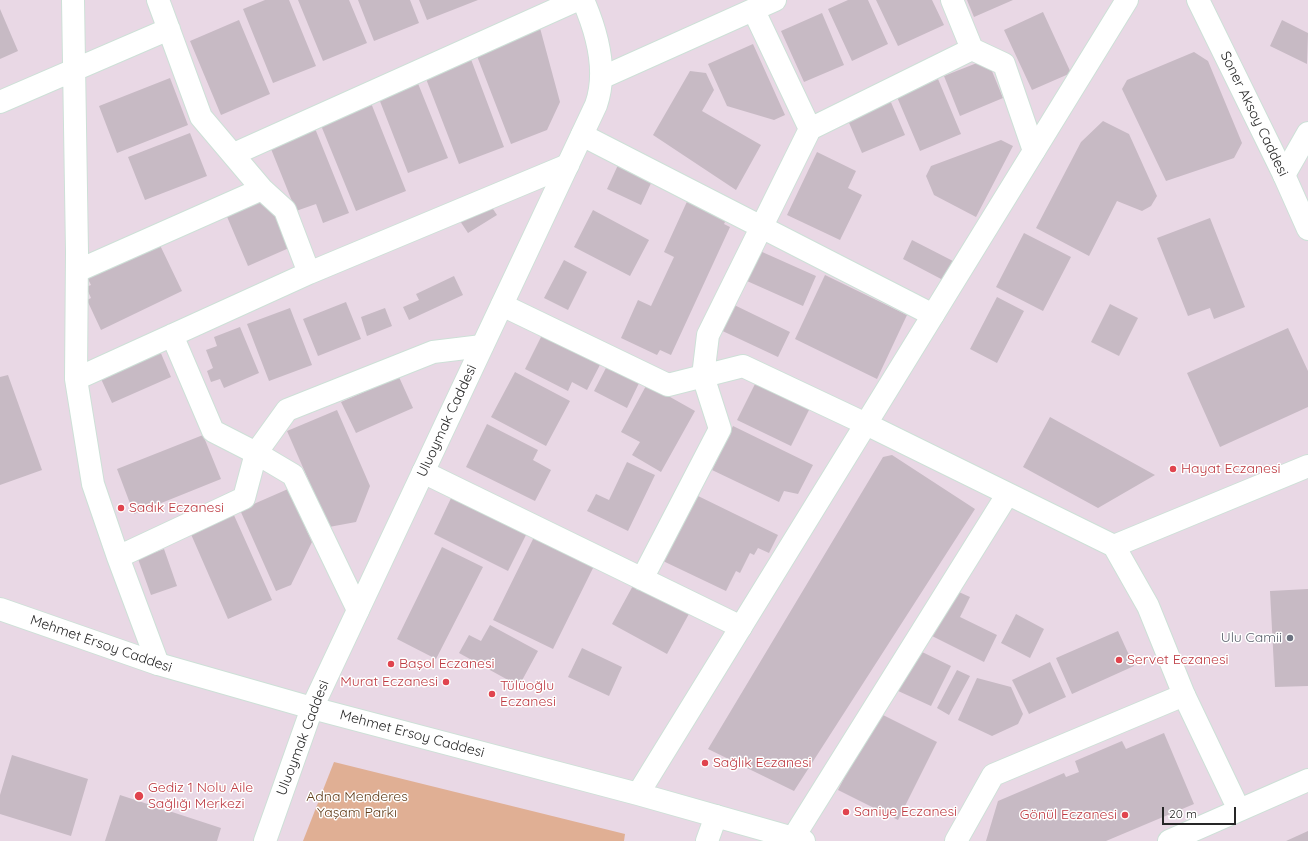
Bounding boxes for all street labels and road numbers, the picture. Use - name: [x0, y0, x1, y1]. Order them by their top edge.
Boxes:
- street label: Soner Aksoy Caddesi: [1216, 49, 1292, 179]
- street label: Uluoymak Caddesi: [414, 362, 480, 480]
- street label: Mehmet Ersoy Caddesi: [28, 612, 174, 676]
- street label: Uluoymak Caddesi: [273, 678, 333, 798]
- street label: Mehmet Ersoy Caddesi: [338, 707, 486, 761]

